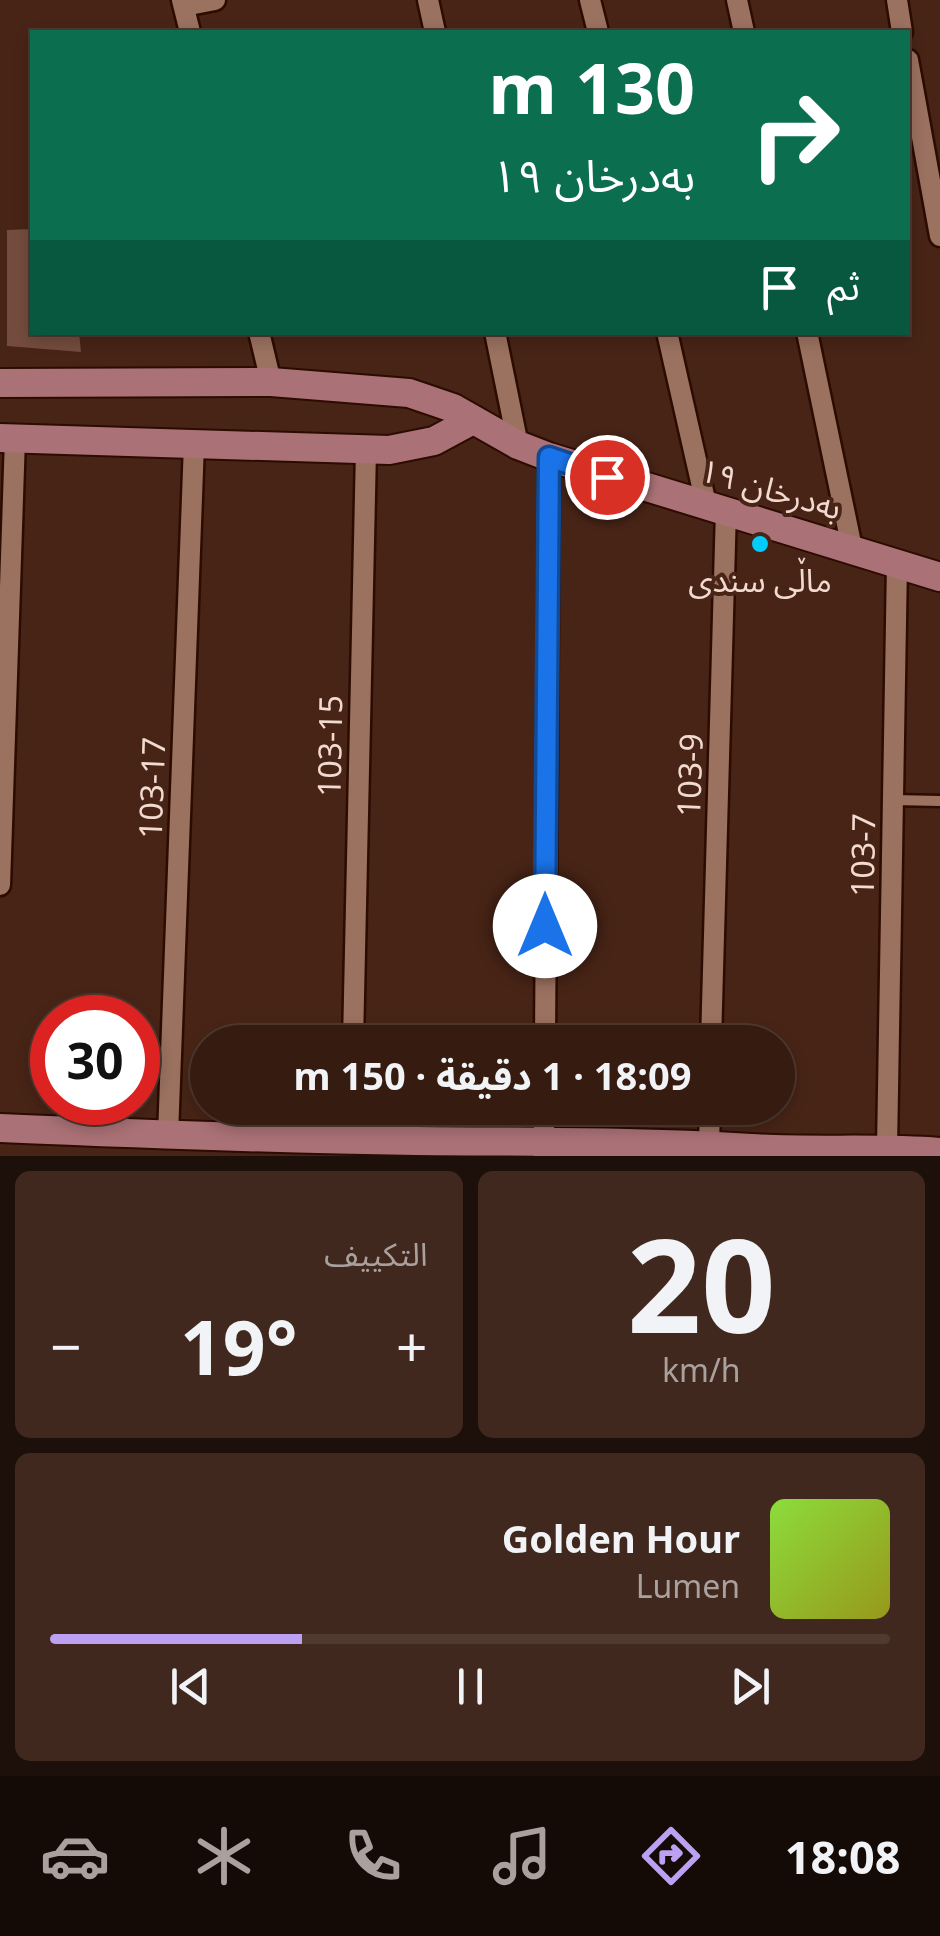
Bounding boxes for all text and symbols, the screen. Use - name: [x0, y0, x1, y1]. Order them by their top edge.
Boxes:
- text: 130 m: [488, 39, 695, 135]
- icon: right: [730, 70, 860, 200]
- text: بەدرخان ١٩: [491, 144, 695, 205]
- text: ثم: [827, 259, 860, 311]
- icon: arrive: [752, 260, 807, 315]
- pin: [565, 435, 650, 520]
- street label: بەدرخان ١٩: [695, 447, 847, 529]
- icon: arrive: [580, 450, 635, 505]
- marker: ماڵی سندی: [749, 533, 771, 555]
- place label: ماڵی سندی: [688, 557, 832, 601]
- street label: 103-15: [307, 695, 351, 797]
- street label: 103-9: [666, 733, 712, 817]
- street label: 103-17: [128, 736, 174, 840]
- street label: 103-7: [840, 813, 884, 897]
- position arrow: [493, 874, 597, 978]
- speed limit sign: 30: [30, 995, 160, 1125]
- text: 18:09 · 1 دقيقة · 150 m: [294, 1049, 691, 1101]
- text: 20: [627, 1194, 776, 1371]
- text: التكييف: [324, 1232, 428, 1275]
- text: 19°: [180, 1295, 298, 1397]
- text: −: [50, 1308, 81, 1383]
- text: +: [396, 1308, 427, 1383]
- text: km/h: [662, 1348, 741, 1391]
- text: Golden Hour: [502, 1512, 740, 1564]
- text: Lumen: [636, 1564, 740, 1607]
- icon: previous: [163, 1659, 218, 1714]
- icon: pause: [443, 1659, 498, 1714]
- icon: next: [723, 1659, 778, 1714]
- icon: car: [40, 1821, 110, 1891]
- icon: climate: [189, 1821, 259, 1891]
- icon: phone: [338, 1821, 408, 1891]
- icon: music: [487, 1821, 557, 1891]
- icon: directions: [636, 1821, 706, 1891]
- text: 18:08: [785, 1826, 900, 1887]

